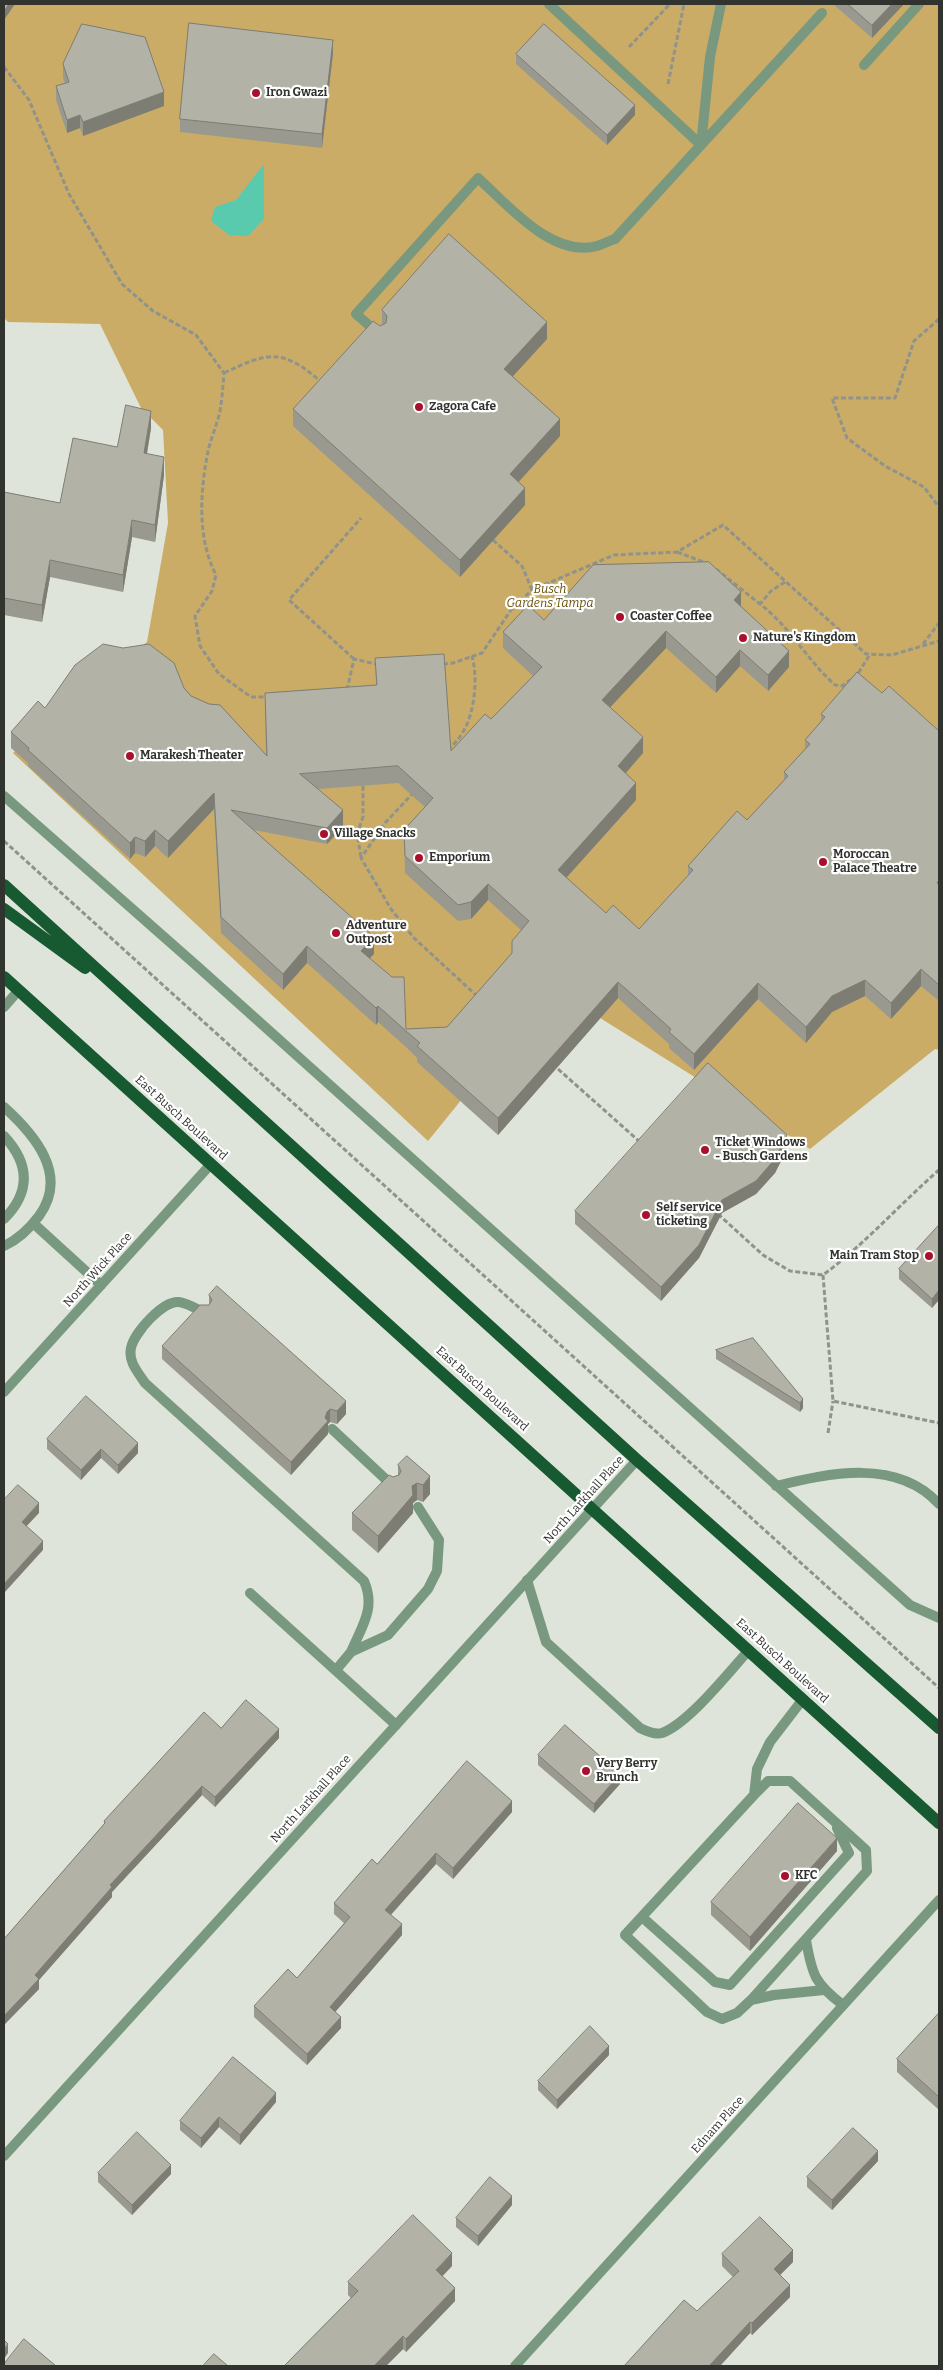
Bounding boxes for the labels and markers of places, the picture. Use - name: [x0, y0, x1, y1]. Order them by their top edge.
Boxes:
- place label: Iron Gwazi: [266, 86, 327, 100]
- marker: Iron Gwazi: [250, 87, 262, 99]
- place label: Zagora Cafe: [429, 400, 496, 414]
- marker: Zagora Cafe: [413, 401, 425, 413]
- place label: Coaster Coffee: [630, 610, 712, 624]
- marker: Coaster Coffee: [614, 611, 626, 623]
- place label: Nature's Kingdom: [753, 631, 856, 645]
- marker: Nature's Kingdom: [737, 632, 749, 644]
- place label: Marakesh Theater: [140, 749, 243, 763]
- marker: Marakesh Theater: [124, 750, 136, 762]
- place label: Village Snacks: [334, 827, 416, 841]
- marker: Village Snacks: [318, 828, 330, 840]
- place label: Moroccan Palace Theatre: [833, 848, 917, 876]
- place label: Emporium: [429, 851, 490, 865]
- marker: Emporium: [413, 852, 425, 864]
- marker: Moroccan Palace Theatre: [817, 856, 829, 868]
- place label: Adventure Outpost: [346, 919, 406, 947]
- marker: Adventure Outpost: [330, 927, 342, 939]
- place label: Ticket Windows - Busch Gardens: [715, 1136, 808, 1164]
- marker: Ticket Windows - Busch Gardens: [699, 1144, 711, 1156]
- place label: Self service ticketing: [656, 1201, 721, 1229]
- marker: Self service ticketing: [640, 1209, 652, 1221]
- place label: Main Tram Stop: [830, 1249, 919, 1263]
- marker: Main Tram Stop: [923, 1250, 935, 1262]
- place label: Very Berry Brunch: [596, 1757, 657, 1785]
- marker: Very Berry Brunch: [580, 1765, 592, 1777]
- place label: KFC: [795, 1869, 817, 1883]
- marker: KFC: [779, 1870, 791, 1882]

